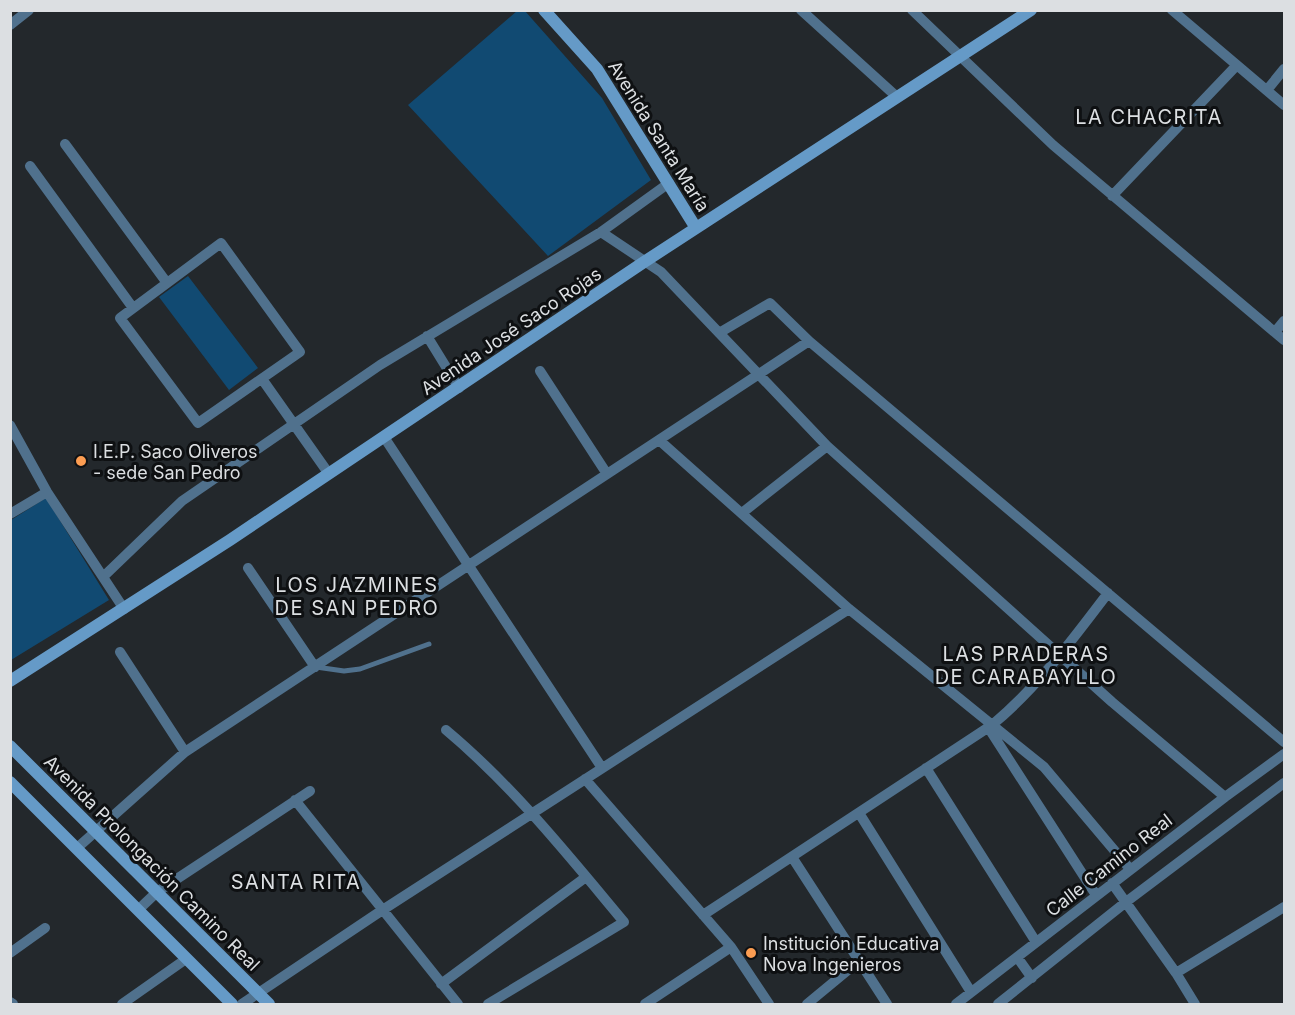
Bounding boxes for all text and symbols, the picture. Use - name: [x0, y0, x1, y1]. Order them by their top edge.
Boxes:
- street label: Avenida Santa María: [604, 57, 714, 215]
- district label: LA CHACRITA: [1075, 105, 1223, 129]
- street label: Avenida José Saco Rojas: [417, 263, 605, 399]
- place label: I.E.P. Saco Oliveros - sede San Pedro: [93, 441, 257, 483]
- marker: I.E.P. Saco Oliveros - sede San Pedro: [74, 454, 88, 468]
- district label: LOS JAZMINES DE SAN PEDRO: [275, 573, 439, 620]
- district label: LAS PRADERAS DE CARABAYLLO: [935, 642, 1117, 689]
- street label: Avenida Prolongación Camino Real: [40, 751, 264, 975]
- street label: Calle Camino Real: [1042, 809, 1176, 921]
- district label: SANTA RITA: [231, 870, 361, 894]
- place label: Institución Educativa Nova Ingenieros: [763, 933, 939, 975]
- marker: Institución Educativa Nova Ingenieros: [744, 946, 758, 960]

